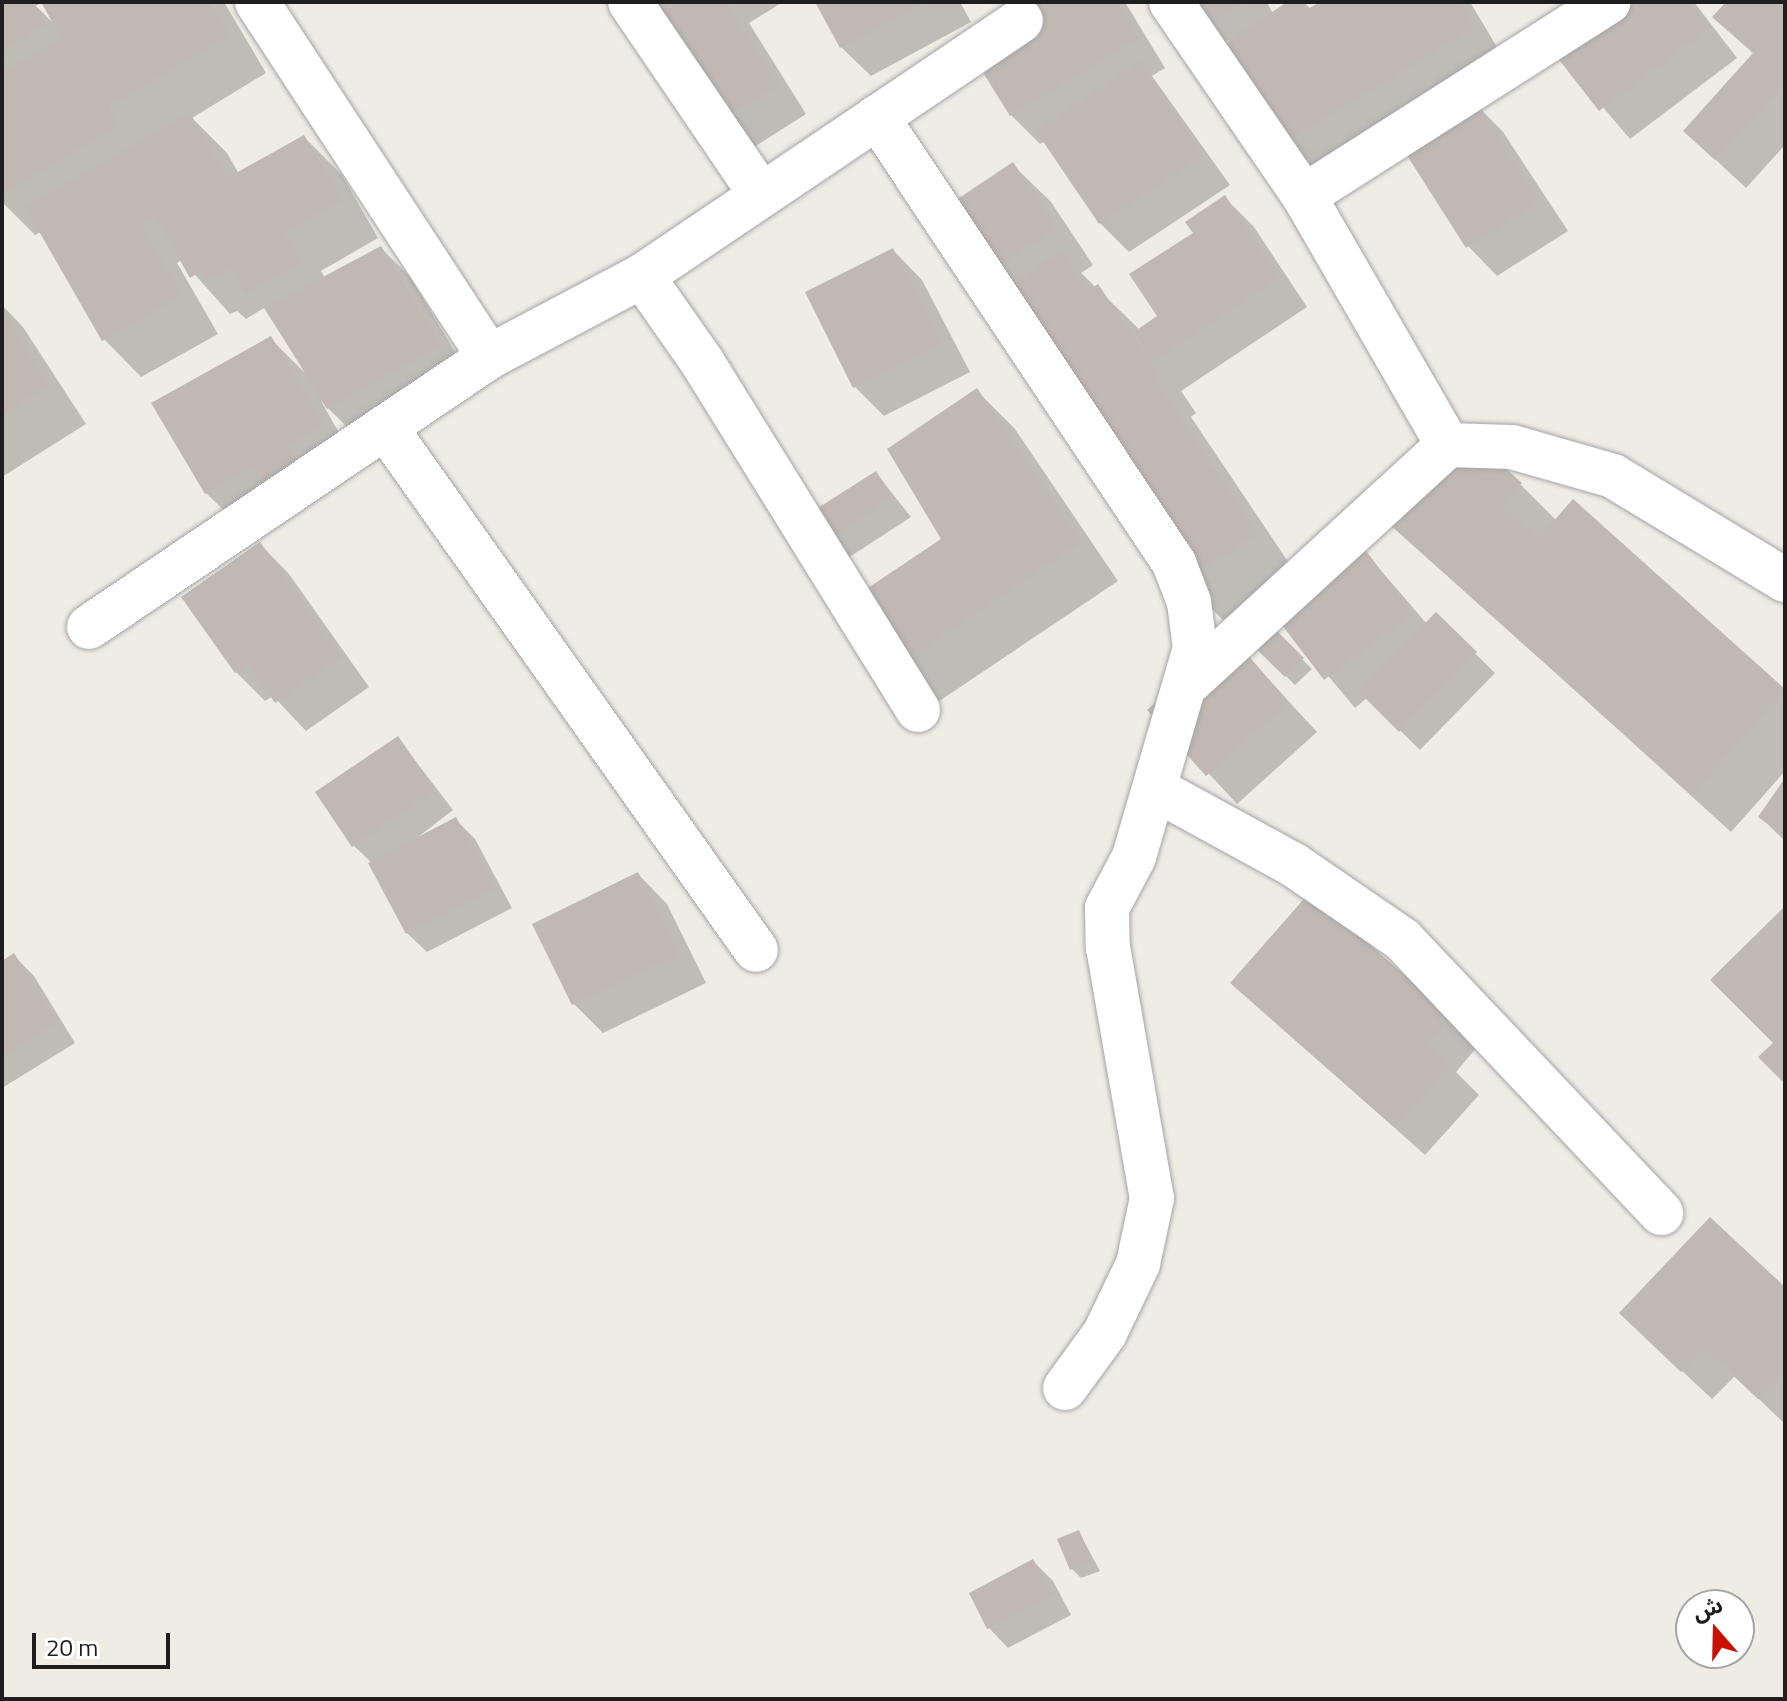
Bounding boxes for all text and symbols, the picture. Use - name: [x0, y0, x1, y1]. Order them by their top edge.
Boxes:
- text: ش: [1687, 1587, 1727, 1629]
- north arrow: [1675, 1589, 1755, 1669]
- scale bar: [36, 1617, 174, 1667]
- text: 20 m: [46, 1629, 98, 1665]

